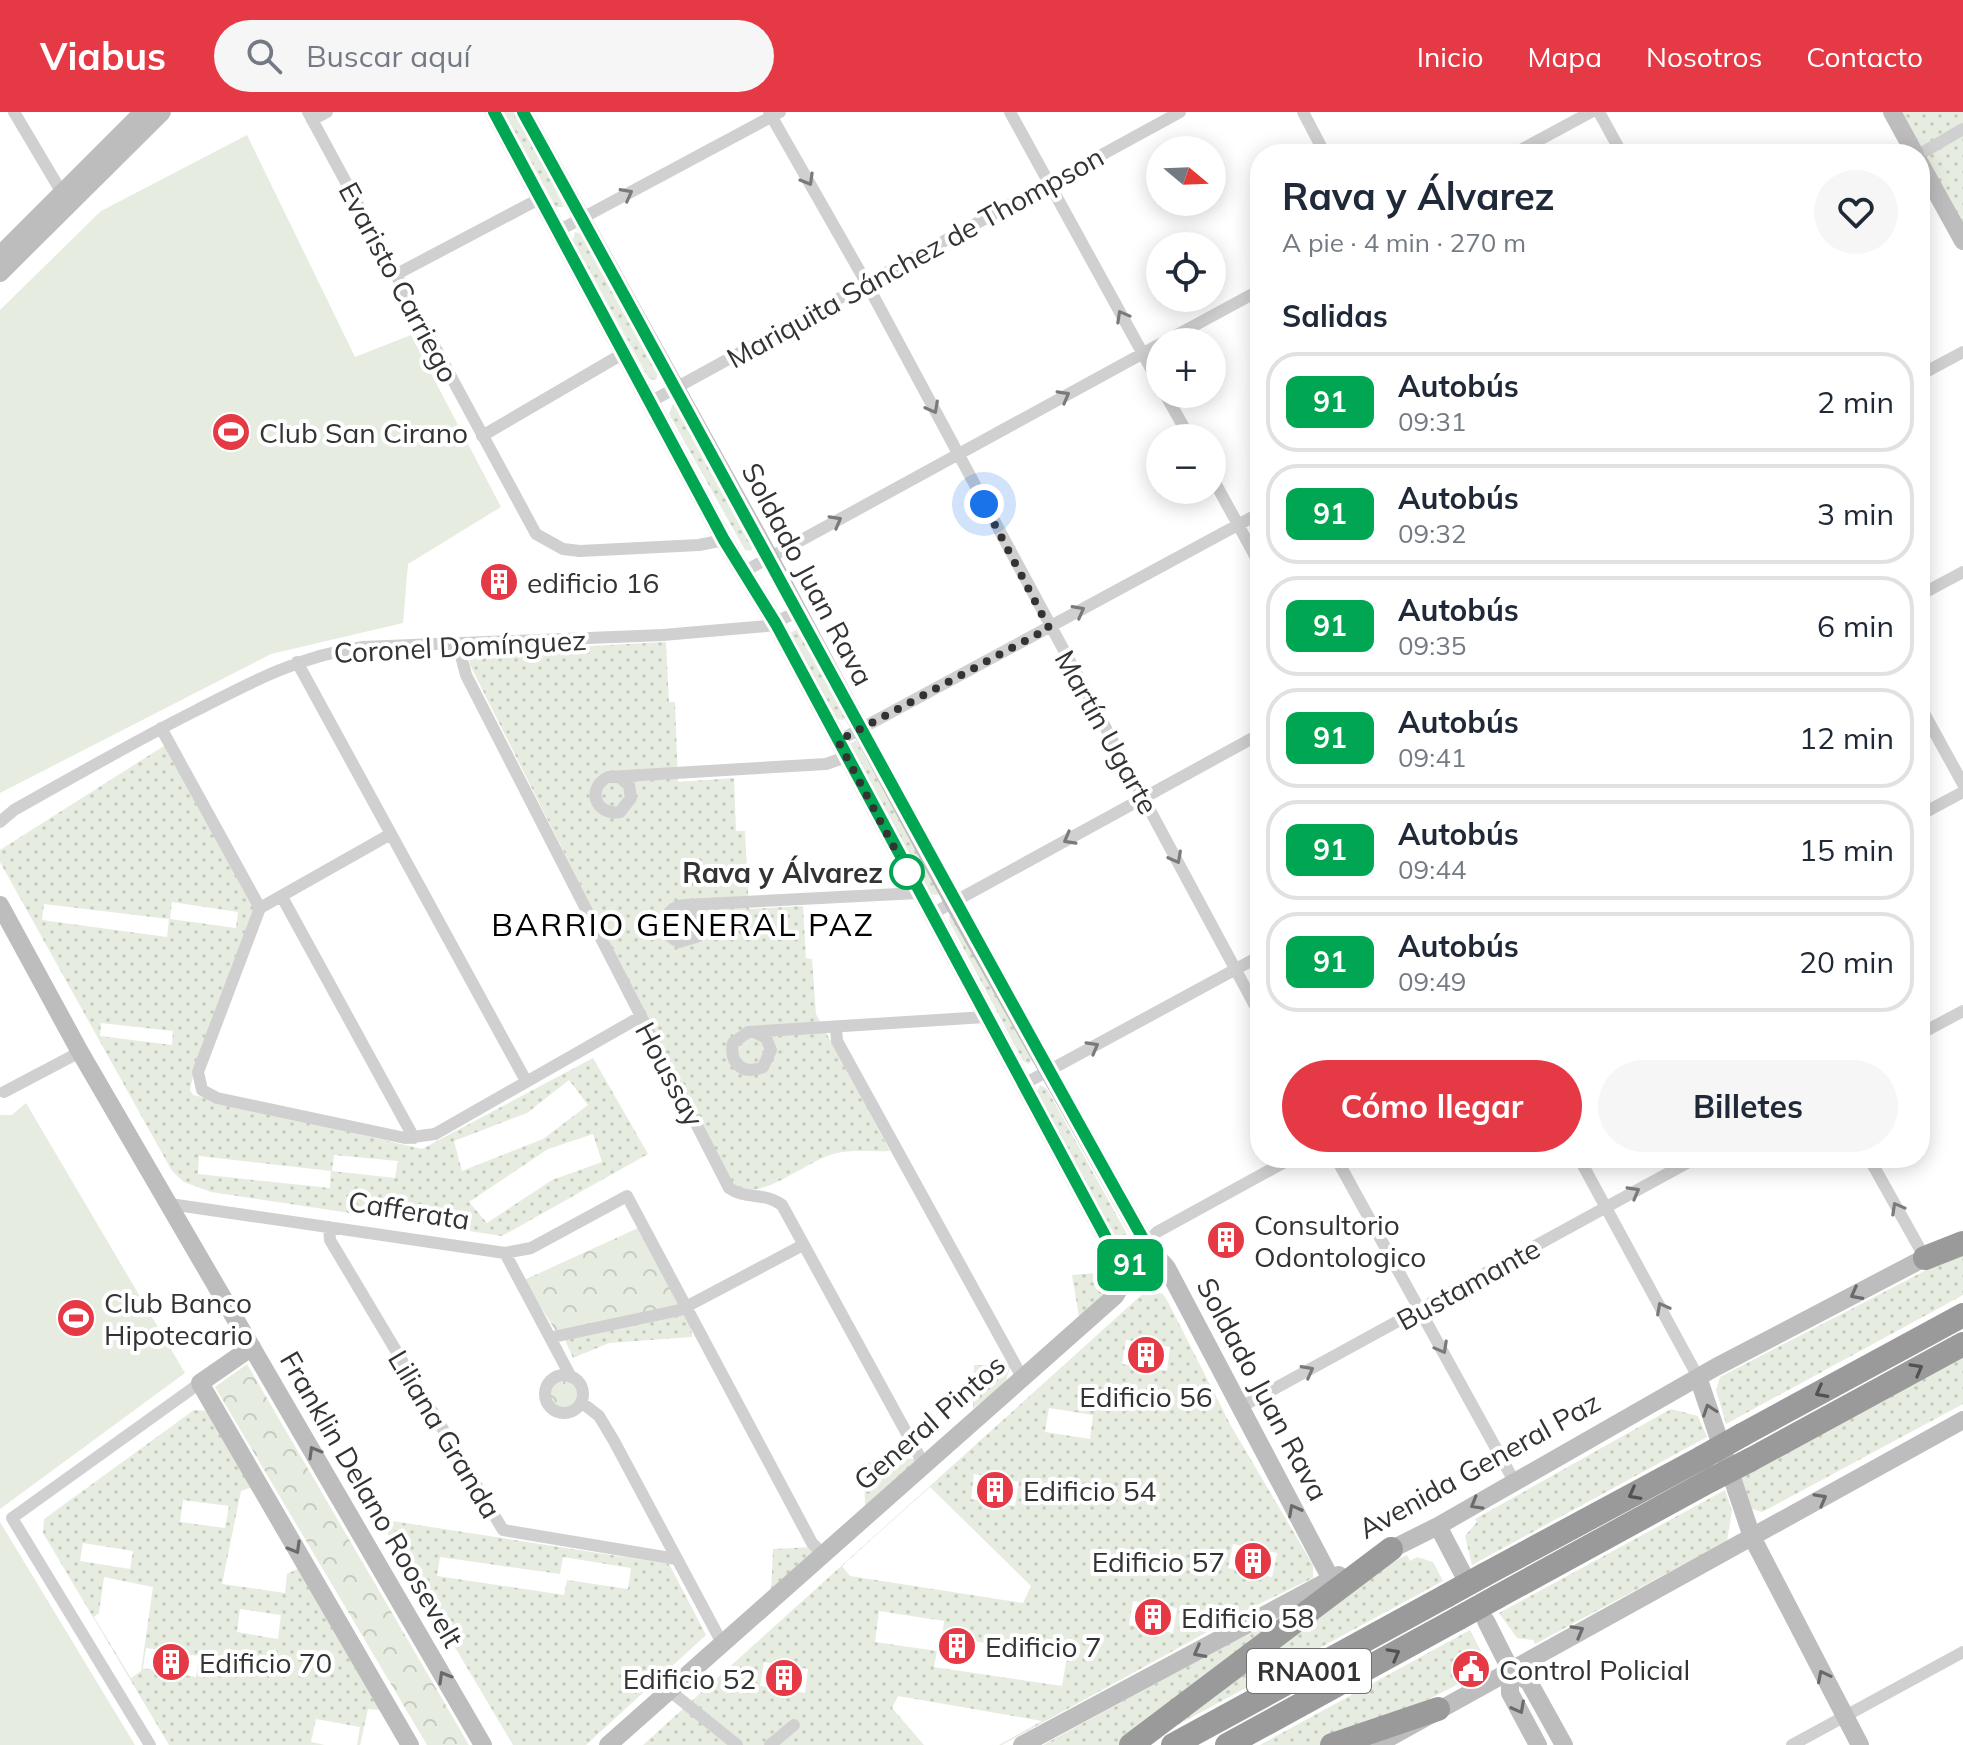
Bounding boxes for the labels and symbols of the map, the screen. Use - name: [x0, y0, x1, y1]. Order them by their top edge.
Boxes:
- north arrow: [1146, 136, 1226, 216]
- street label: Mariquita Sánchez de Thompson: [720, 139, 1110, 375]
- one-way arrow: [798, 171, 814, 186]
- street label: Evaristo Carriego: [331, 176, 467, 388]
- one-way arrow: [618, 188, 633, 203]
- one-way arrow: [1117, 310, 1132, 325]
- one-way arrow: [1056, 391, 1070, 406]
- one-way arrow: [924, 399, 939, 414]
- sports icon: Club San Cirano: [210, 411, 252, 453]
- place label: Club San Cirano: [259, 415, 468, 450]
- street label: Soldado Juan Rava: [735, 457, 881, 691]
- your location: [964, 484, 1004, 524]
- one-way arrow: [828, 516, 843, 531]
- building icon: edificio 16: [478, 561, 520, 603]
- place label: edificio 16: [527, 565, 659, 600]
- one-way arrow: [1071, 606, 1085, 621]
- street label: Coronel Domínguez: [333, 622, 587, 670]
- street label: Martín Ugarte: [1048, 644, 1166, 820]
- one-way arrow: [1063, 829, 1077, 845]
- one-way arrow: [1167, 850, 1182, 864]
- place label: Rava y Álvarez: [682, 855, 883, 890]
- marker: Rava y Álvarez: [890, 855, 924, 889]
- district label: BARRIO GENERAL PAZ: [491, 904, 875, 944]
- street label: Houssay: [628, 1016, 712, 1132]
- one-way arrow: [1085, 1042, 1099, 1057]
- street label: Cafferata: [346, 1183, 472, 1237]
- one-way arrow: [1626, 1187, 1641, 1202]
- one-way arrow: [1891, 1202, 1907, 1217]
- place label: Consultorio Odontologico: [1254, 1207, 1426, 1274]
- building icon: Consultorio Odontologico: [1205, 1219, 1247, 1261]
- street label: Bustamante: [1390, 1230, 1546, 1338]
- line badge: 91: [1094, 1239, 1166, 1291]
- street label: Soldado Juan Rava: [1190, 1272, 1336, 1506]
- place label: Club Banco Hipotecario: [104, 1285, 253, 1352]
- one-way arrow: [1849, 1285, 1864, 1300]
- sports icon: Club Banco Hipotecario: [55, 1297, 97, 1339]
- one-way arrow: [1656, 1302, 1672, 1316]
- building icon: Edificio 56: [1125, 1334, 1167, 1376]
- one-way arrow: [1433, 1340, 1448, 1355]
- street label: Liliana Granda: [381, 1344, 509, 1524]
- street label: Franklin Delano Roosevelt: [273, 1345, 471, 1653]
- street label: General Pintos: [846, 1347, 1012, 1497]
- one-way arrow: [1909, 1363, 1923, 1379]
- one-way arrow: [1300, 1365, 1314, 1380]
- place label: Edificio 56: [1079, 1379, 1213, 1414]
- one-way arrow: [1815, 1382, 1829, 1398]
- street label: Avenida General Paz: [1352, 1384, 1606, 1546]
- one-way arrow: [1702, 1404, 1718, 1418]
- one-way arrow: [308, 1446, 323, 1461]
- building icon: Edificio 54: [974, 1469, 1016, 1511]
- place label: Edificio 54: [1023, 1473, 1157, 1508]
- one-way arrow: [1628, 1484, 1643, 1500]
- one-way arrow: [1812, 1493, 1826, 1509]
- one-way arrow: [1470, 1494, 1485, 1510]
- one-way arrow: [1288, 1504, 1303, 1518]
- one-way arrow: [285, 1539, 301, 1554]
- building icon: Edificio 57: [1232, 1540, 1274, 1582]
- place label: Edificio 57: [1092, 1544, 1225, 1579]
- building icon: Edificio 58: [1132, 1596, 1174, 1638]
- place label: Edificio 58: [1181, 1600, 1314, 1635]
- building icon: Edificio 7: [936, 1625, 978, 1667]
- one-way arrow: [1570, 1626, 1585, 1641]
- place label: Edificio 7: [985, 1629, 1102, 1664]
- building icon: Edificio 70: [150, 1641, 192, 1683]
- one-way arrow: [1192, 1642, 1207, 1658]
- place label: Edificio 70: [199, 1645, 332, 1680]
- one-way arrow: [1386, 1648, 1400, 1663]
- public building icon: Control Policial: [1450, 1648, 1492, 1690]
- road number: RNA001: [1247, 1649, 1371, 1693]
- place label: Control Policial: [1499, 1652, 1690, 1687]
- building icon: Edificio 52: [763, 1657, 805, 1699]
- place label: Edificio 52: [623, 1661, 756, 1696]
- one-way arrow: [1818, 1669, 1833, 1684]
- one-way arrow: [438, 1672, 454, 1686]
- one-way arrow: [1509, 1700, 1524, 1715]

